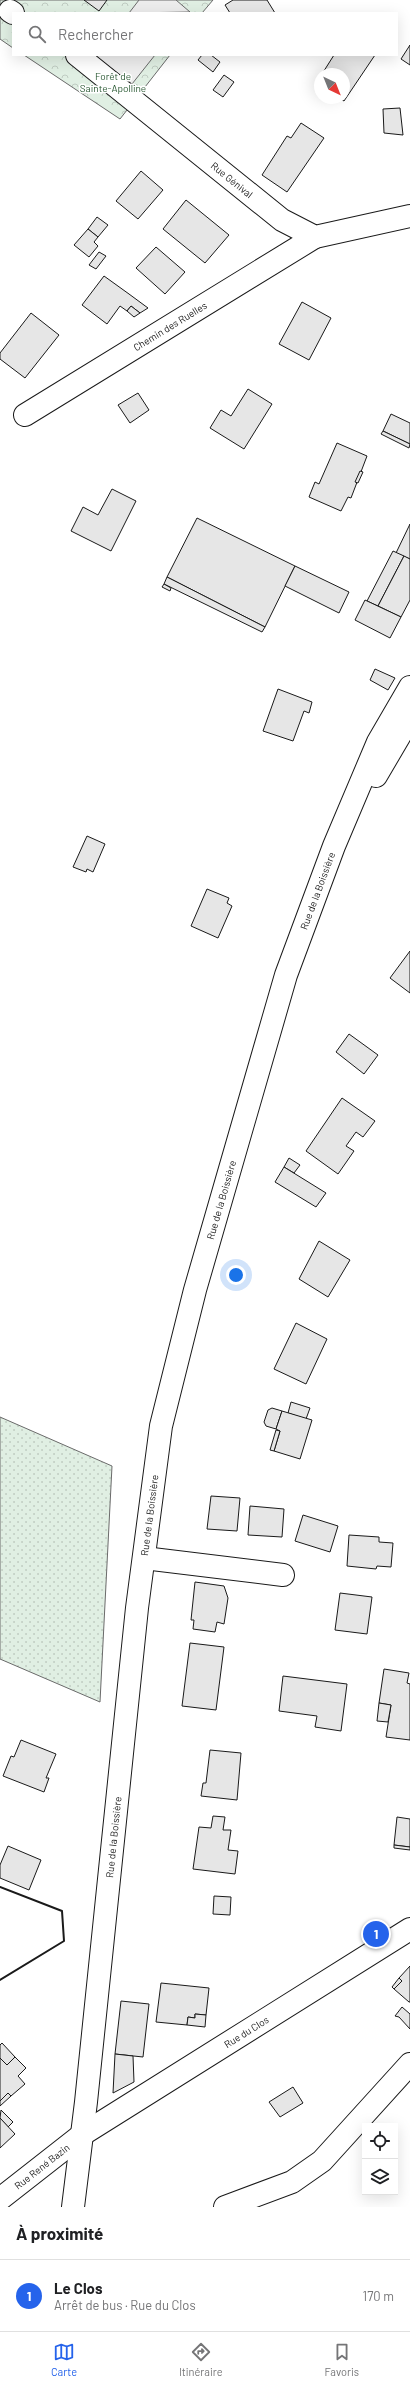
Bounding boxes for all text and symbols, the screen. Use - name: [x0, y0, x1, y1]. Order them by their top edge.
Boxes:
- search box: [12, 12, 398, 56]
- icon: search: [26, 23, 48, 45]
- text: Rechercher: [58, 25, 134, 43]
- north arrow: [314, 68, 350, 104]
- park label: Forêt de Sainte-Apolline: [80, 70, 146, 94]
- street label: Rue Génival: [209, 159, 255, 200]
- street label: Chemin des Ruelles: [131, 299, 209, 353]
- street label: Rue de la Boissière: [297, 850, 337, 931]
- street label: Rue de la Boissière: [204, 1159, 238, 1241]
- your location: [226, 1265, 246, 1285]
- street label: Rue de la Boissière: [138, 1474, 161, 1557]
- street label: Rue de la Boissière: [103, 1796, 124, 1878]
- pin: 1: [363, 1919, 389, 1949]
- street label: Rue du Clos: [222, 2013, 271, 2050]
- map controls: [362, 2123, 398, 2195]
- button: locate: [362, 2123, 398, 2159]
- street label: Rue René Bazin: [12, 2141, 72, 2192]
- button: layers: [362, 2159, 398, 2195]
- text: À proximité: [16, 2223, 103, 2243]
- text: Le Clos: [54, 2279, 102, 2297]
- text: 1: [27, 2288, 31, 2304]
- text: 170 m: [363, 2288, 394, 2304]
- text: Arrêt de bus · Rue du Clos: [54, 2297, 196, 2313]
- tab: Carte: [51, 2341, 77, 2378]
- tab: Itinéraire: [179, 2341, 223, 2378]
- tab: Favoris: [324, 2341, 359, 2378]

